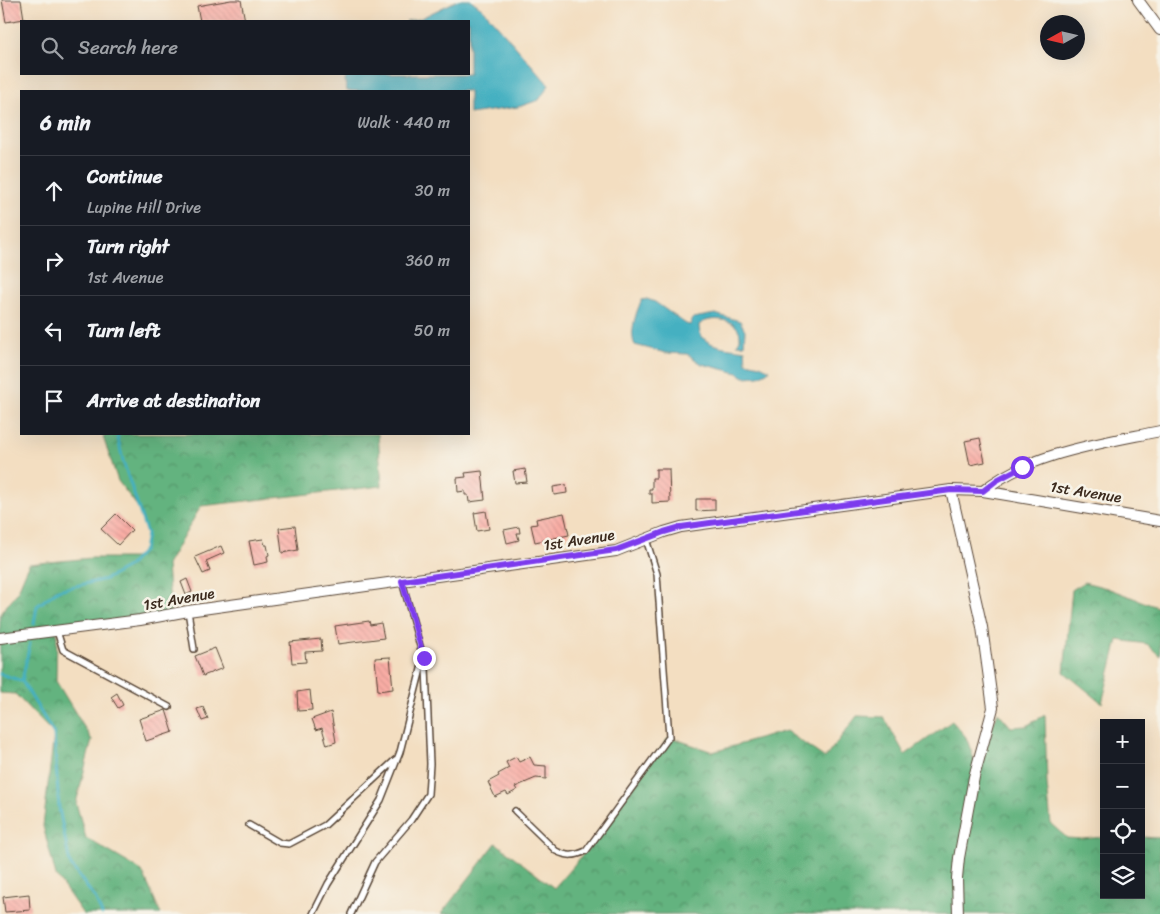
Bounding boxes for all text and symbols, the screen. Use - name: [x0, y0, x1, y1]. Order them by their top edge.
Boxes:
- north arrow: [1040, 15, 1085, 60]
- search box: [20, 20, 470, 75]
- text: Search here: [78, 31, 178, 64]
- icon: search: [38, 34, 66, 62]
- text: 6 min: [40, 104, 91, 142]
- text: Walk · 440 m: [357, 108, 450, 137]
- text: Continue: [87, 160, 163, 193]
- text: 30 m: [415, 176, 450, 205]
- icon: ahead: [40, 177, 68, 205]
- text: Lupine Hill Drive: [87, 193, 201, 222]
- text: Turn right: [87, 230, 169, 263]
- text: 360 m: [406, 246, 450, 275]
- icon: right: [40, 247, 68, 275]
- text: 1st Avenue: [87, 263, 163, 292]
- text: Turn left: [87, 314, 160, 347]
- text: 50 m: [414, 316, 450, 345]
- icon: left: [40, 317, 68, 345]
- text: Arrive at destination: [87, 384, 260, 417]
- icon: arrive: [40, 387, 68, 415]
- route start: [1011, 456, 1034, 479]
- street label: 1st Avenue: [1049, 474, 1123, 510]
- street label: 1st Avenue: [542, 522, 616, 558]
- street label: 1st Avenue: [141, 580, 217, 618]
- route end: [413, 647, 436, 670]
- map controls: [1100, 719, 1145, 899]
- button: +: [1100, 719, 1145, 764]
- button: −: [1100, 764, 1145, 809]
- button: locate: [1100, 809, 1145, 854]
- button: layers: [1100, 854, 1145, 899]

